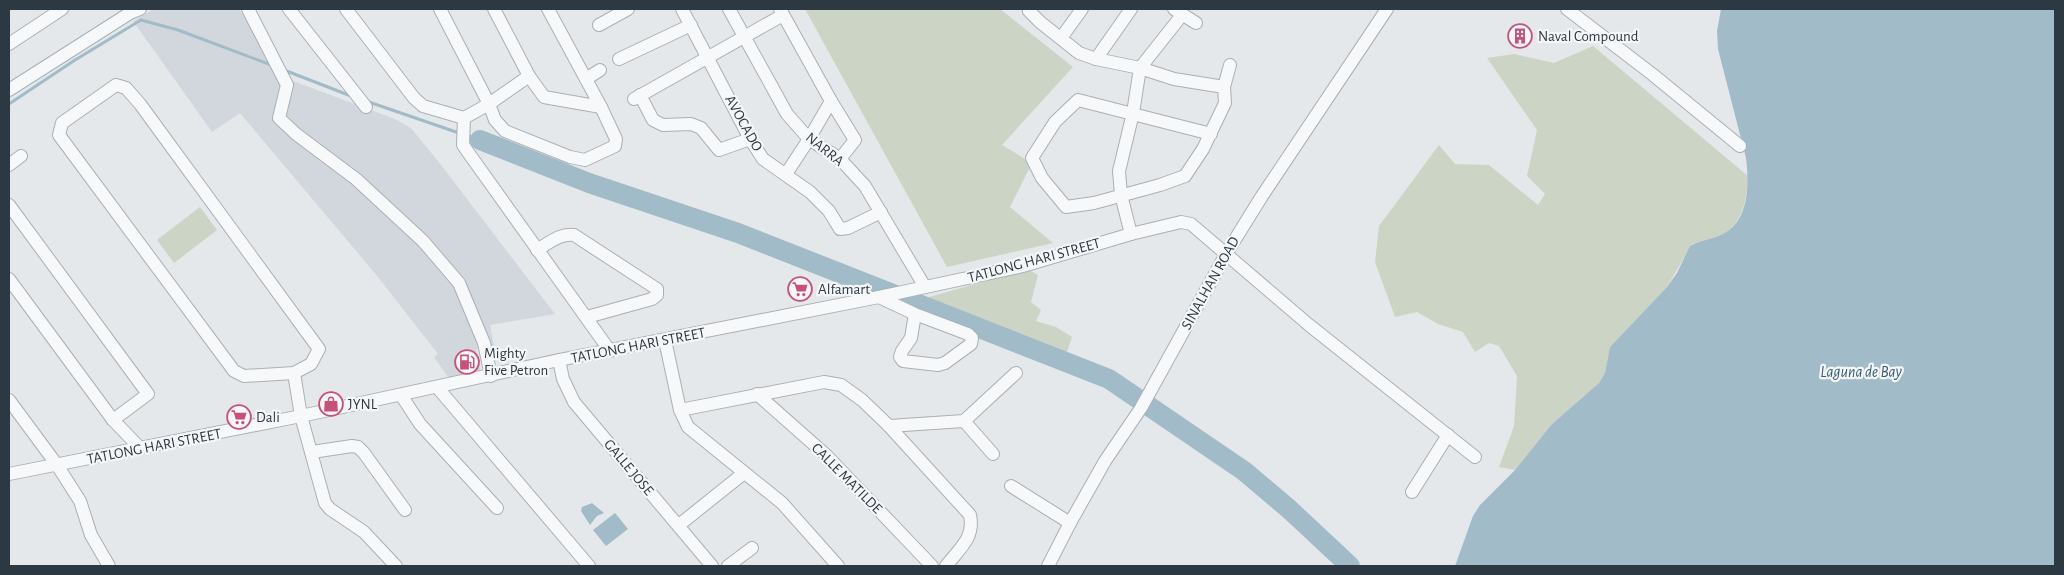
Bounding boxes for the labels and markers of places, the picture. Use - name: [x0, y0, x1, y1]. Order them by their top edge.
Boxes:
- building icon: Naval Compound: [1507, 23, 1533, 49]
- place label: Naval Compound: [1538, 29, 1639, 44]
- supermarket icon: Alfamart: [787, 276, 813, 302]
- place label: Alfamart: [818, 282, 870, 297]
- place label: Mighty Five Petron: [484, 346, 548, 378]
- fuel station icon: Mighty Five Petron: [454, 349, 480, 375]
- shop icon: JYNL: [318, 391, 344, 417]
- place label: JYNL: [348, 397, 378, 412]
- supermarket icon: Dali: [226, 404, 252, 430]
- place label: Dali: [256, 410, 280, 425]

